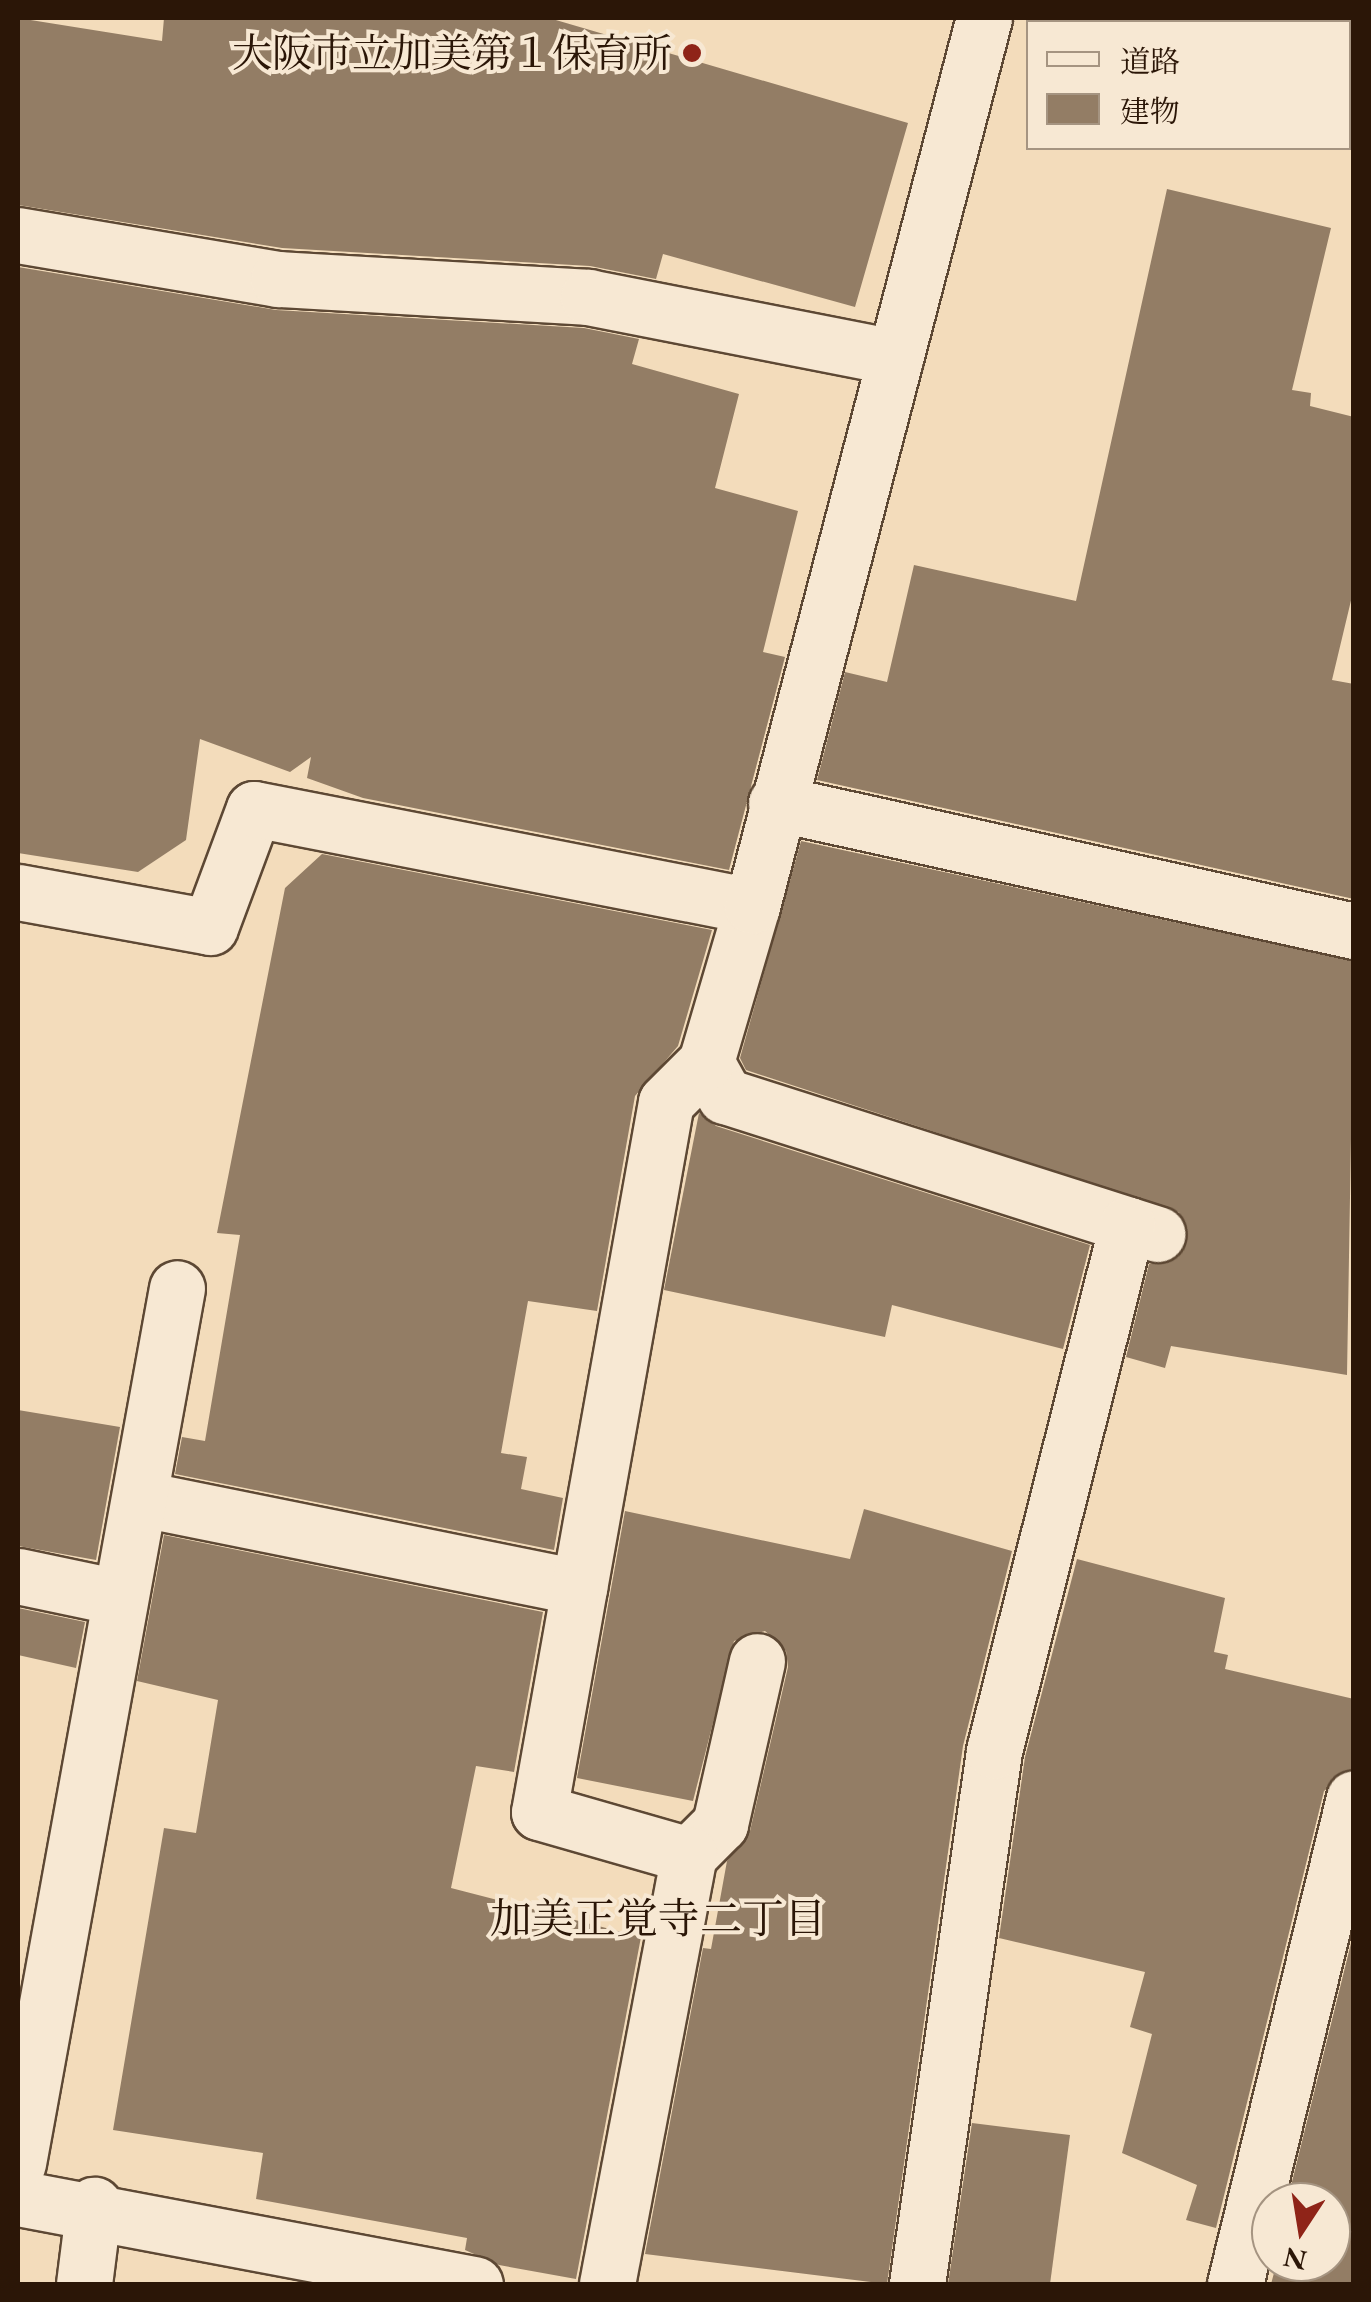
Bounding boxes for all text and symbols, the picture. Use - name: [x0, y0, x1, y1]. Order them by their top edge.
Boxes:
- legend: [1026, 20, 1351, 150]
- place label: 大阪市立加美第１保育所: [232, 29, 672, 77]
- marker: 大阪市立加美第１保育所: [681, 42, 703, 64]
- text: 道路: [1120, 42, 1180, 81]
- text: 建物: [1120, 92, 1180, 131]
- district label: 加美正覚寺二丁目: [490, 1894, 826, 1944]
- north arrow: [1251, 2182, 1351, 2282]
- text: N: [1280, 2239, 1310, 2279]

